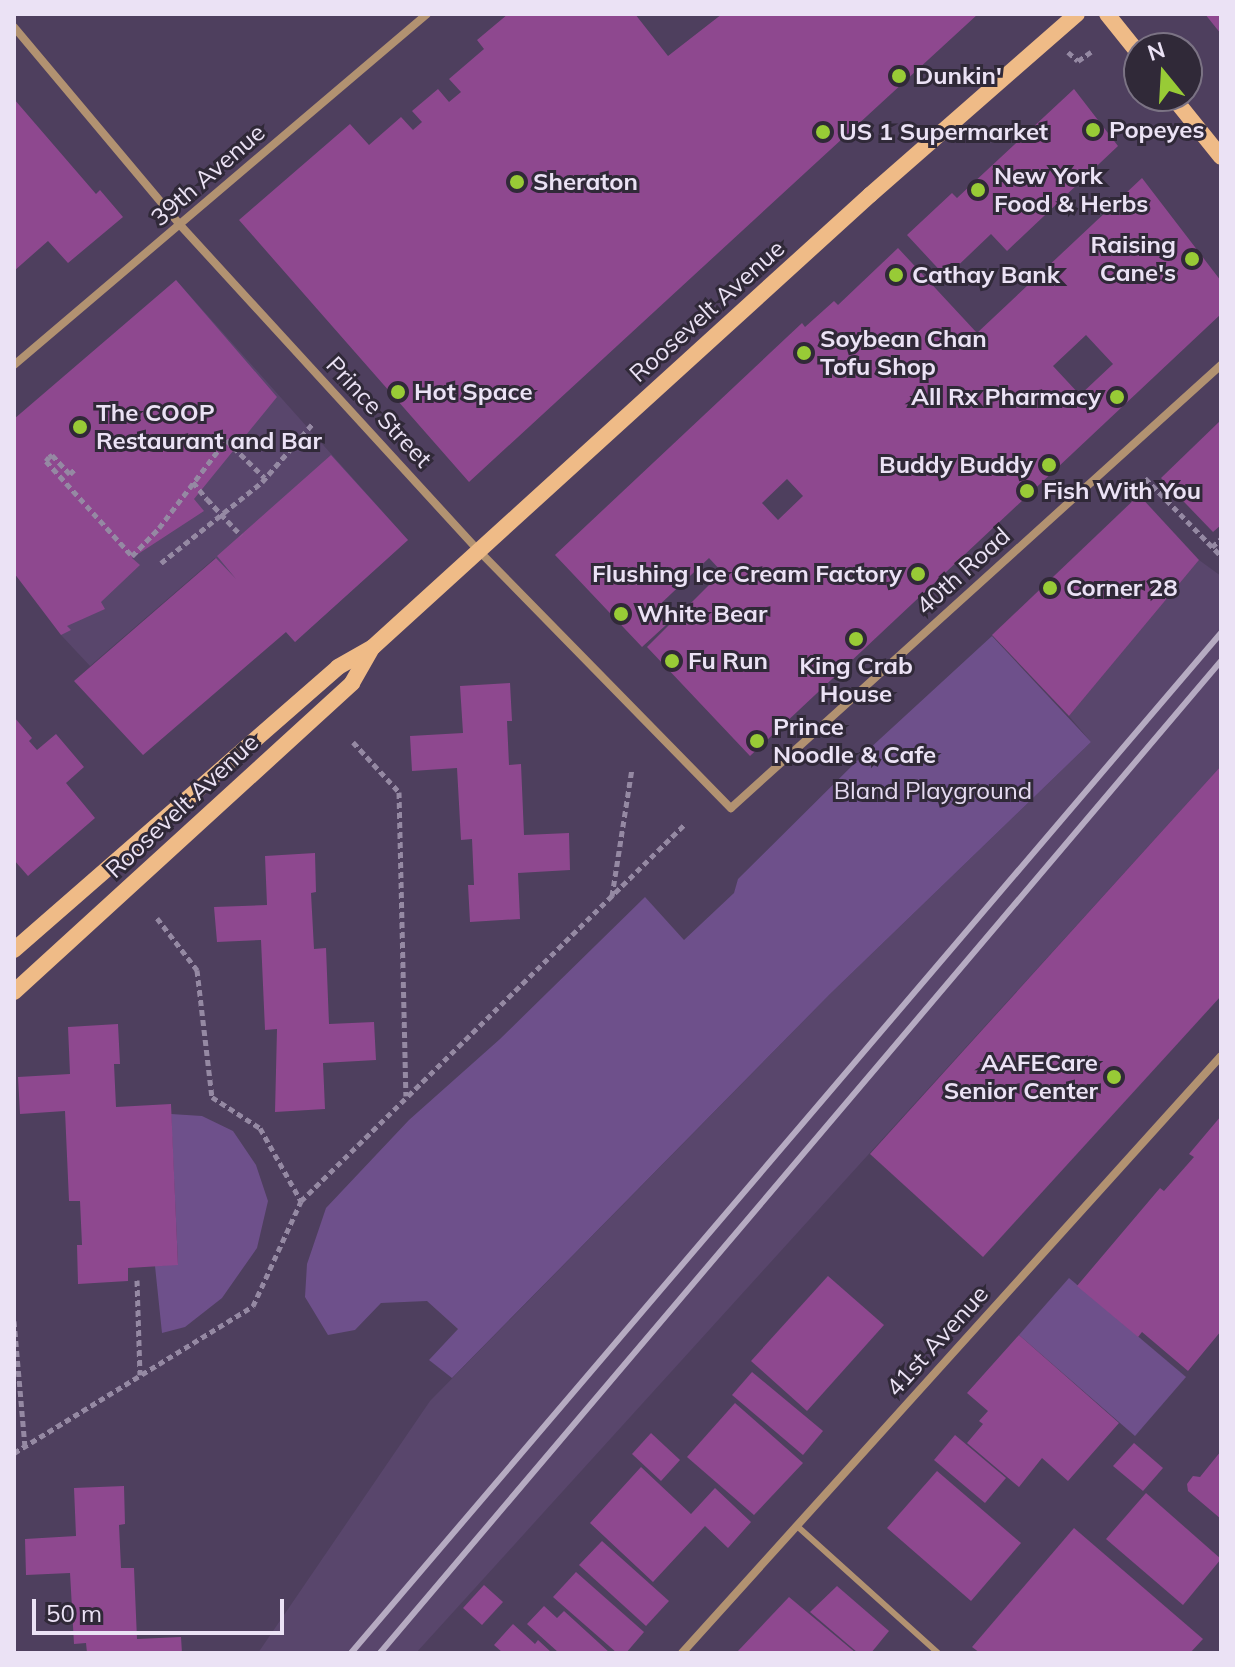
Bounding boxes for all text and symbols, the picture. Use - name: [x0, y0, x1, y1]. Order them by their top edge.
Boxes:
- north arrow: [1123, 32, 1203, 112]
- text: N: [1144, 35, 1168, 67]
- place label: Dunkin': [915, 62, 1002, 90]
- marker: Dunkin': [890, 67, 908, 85]
- place label: Popeyes: [1109, 116, 1204, 144]
- street label: 39th Avenue: [145, 118, 271, 232]
- place label: US 1 Supermarket: [839, 118, 1048, 146]
- marker: Popeyes: [1084, 121, 1102, 139]
- marker: US 1 Supermarket: [814, 123, 832, 141]
- place label: New York Food & Herbs: [994, 162, 1148, 218]
- place label: Sheraton: [533, 168, 638, 196]
- marker: Sheraton: [508, 173, 526, 191]
- marker: New York Food & Herbs: [969, 181, 987, 199]
- place label: Raising Cane's: [1090, 231, 1176, 287]
- street label: Roosevelt Avenue: [624, 234, 790, 388]
- marker: Raising Cane's: [1183, 250, 1201, 268]
- place label: Cathay Bank: [912, 261, 1060, 289]
- marker: Cathay Bank: [887, 266, 905, 284]
- place label: Soybean Chan Tofu Shop: [820, 325, 987, 381]
- marker: Soybean Chan Tofu Shop: [795, 344, 813, 362]
- street label: Prince Street: [320, 351, 438, 473]
- place label: Hot Space: [414, 378, 533, 406]
- marker: Hot Space: [389, 383, 407, 401]
- place label: All Rx Pharmacy: [911, 383, 1101, 411]
- marker: All Rx Pharmacy: [1108, 388, 1126, 406]
- place label: The COOP Restaurant and Bar: [96, 399, 322, 455]
- marker: The COOP Restaurant and Bar: [71, 418, 89, 436]
- place label: Buddy Buddy: [879, 451, 1033, 479]
- marker: Buddy Buddy: [1040, 456, 1058, 474]
- place label: Fish With You: [1043, 477, 1201, 505]
- marker: Fish With You: [1018, 482, 1036, 500]
- street label: 40th Road: [910, 521, 1016, 621]
- place label: Flushing Ice Cream Factory: [592, 560, 902, 588]
- marker: Flushing Ice Cream Factory: [909, 565, 927, 583]
- place label: Corner 28: [1066, 574, 1178, 602]
- marker: Corner 28: [1041, 579, 1059, 597]
- place label: White Bear: [637, 600, 767, 628]
- marker: White Bear: [612, 605, 630, 623]
- marker: King Crab House: [847, 630, 865, 648]
- place label: Fu Run: [688, 647, 768, 675]
- marker: Fu Run: [663, 652, 681, 670]
- place label: King Crab House: [799, 652, 913, 708]
- place label: Prince Noodle & Cafe: [773, 713, 936, 769]
- street label: Roosevelt Avenue: [100, 728, 264, 884]
- marker: Prince Noodle & Cafe: [748, 732, 766, 750]
- park label: Bland Playground: [834, 777, 1032, 805]
- place label: AAFECare Senior Center: [944, 1049, 1098, 1105]
- marker: AAFECare Senior Center: [1105, 1068, 1123, 1086]
- street label: 41st Avenue: [880, 1280, 994, 1402]
- scale bar: [36, 1583, 288, 1633]
- text: 50 m: [46, 1598, 102, 1628]

